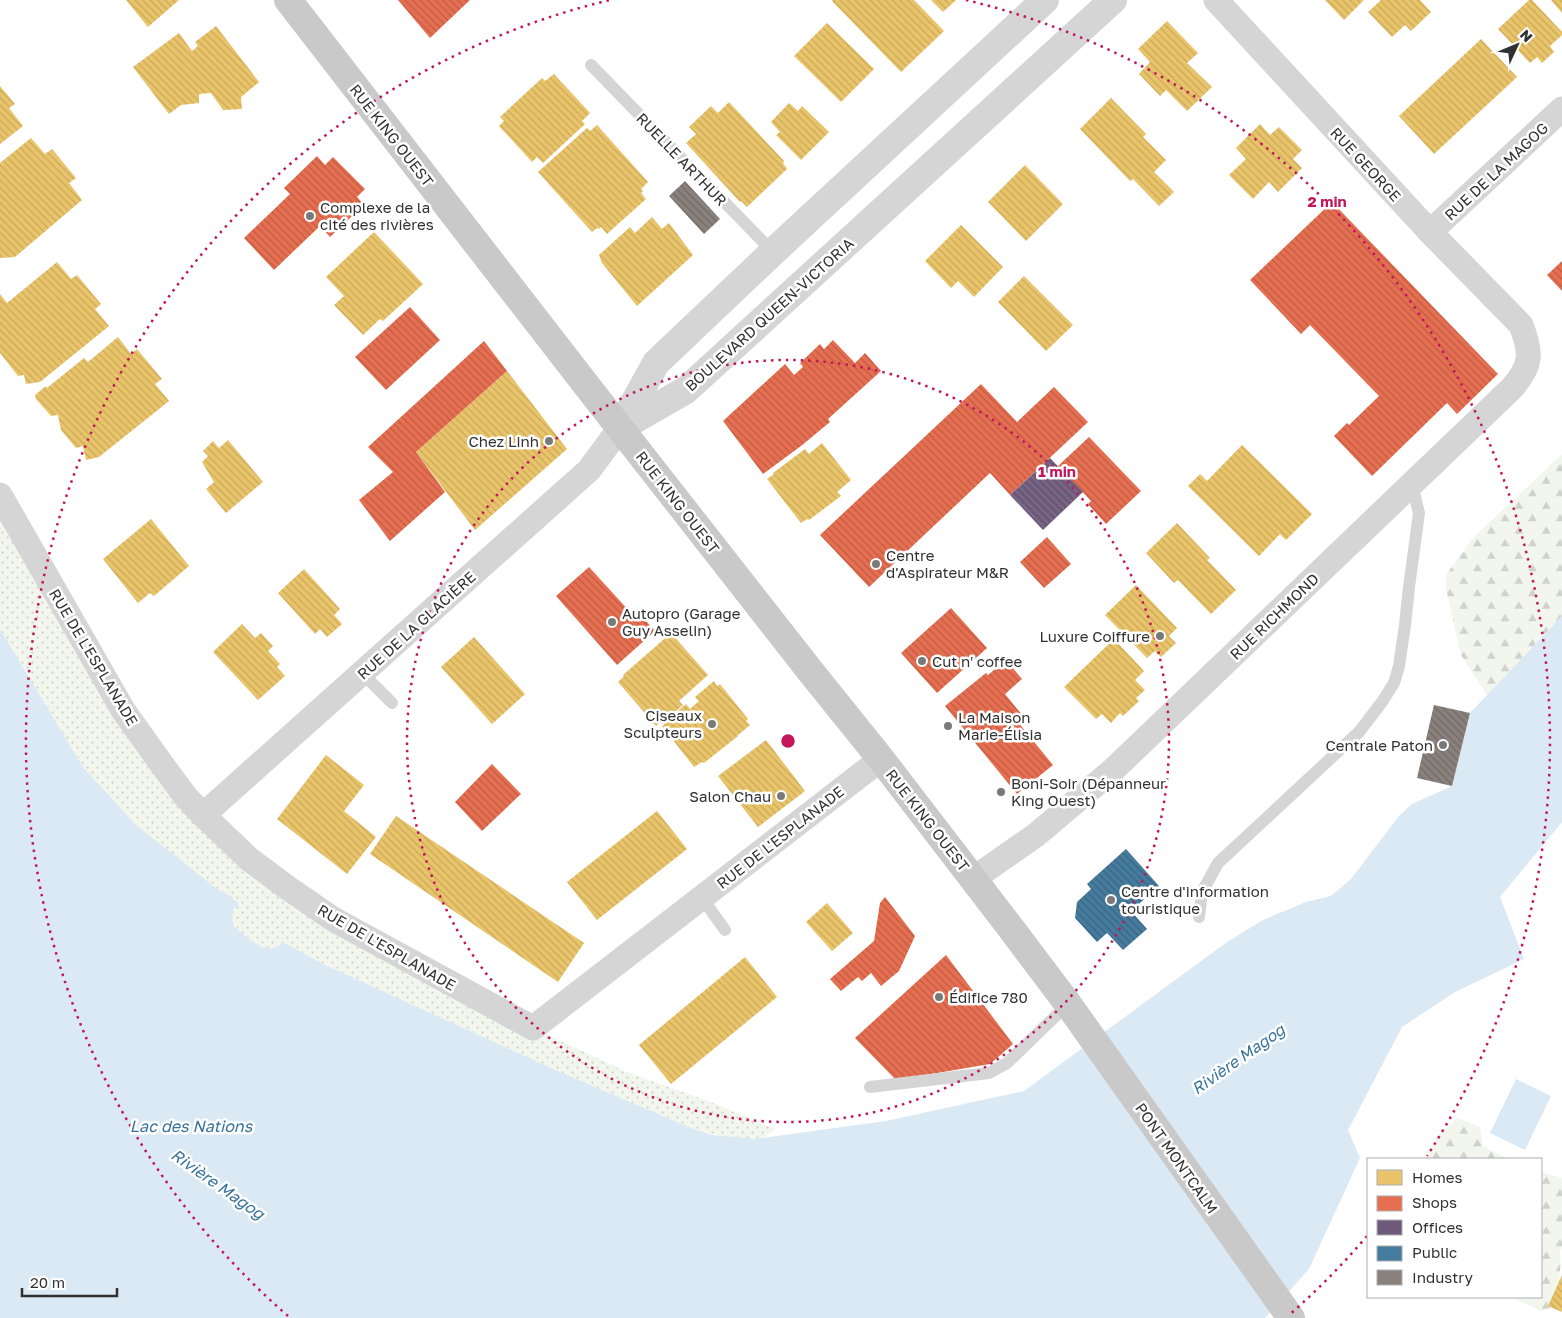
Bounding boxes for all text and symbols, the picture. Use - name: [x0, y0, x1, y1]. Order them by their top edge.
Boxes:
- north arrow: [1492, 20, 1542, 70]
- text: N: [1517, 26, 1537, 45]
- street label: RUE KING OUEST: [347, 80, 437, 190]
- street label: RUELLE ARTHUR: [633, 109, 731, 209]
- street label: RUE DE LA MAGOG: [1440, 118, 1552, 224]
- street label: RUE GEORGE: [1327, 123, 1405, 205]
- text: 2 min: [1307, 192, 1347, 210]
- place label: Complexe de la cité des rivières: [320, 198, 434, 233]
- marker: Complexe de la cité des rivières: [304, 210, 316, 222]
- street label: BOULEVARD QUEEN-VICTORIA: [681, 234, 857, 394]
- place label: Chez Linh: [468, 432, 539, 450]
- marker: Chez Linh: [543, 435, 555, 447]
- street label: RUE KING OUEST: [633, 447, 723, 557]
- text: 1 min: [1038, 462, 1076, 480]
- place label: Centre d'Aspirateur M&R: [886, 546, 1009, 581]
- marker: Centre d'Aspirateur M&R: [870, 558, 882, 570]
- street label: RUE DE LA GLACIÈRE: [353, 567, 479, 683]
- street label: RUE RICHMOND: [1226, 569, 1322, 663]
- street label: RUE DE L'ESPLANADE: [46, 585, 142, 729]
- place label: Autopro (Garage Guy Asselin): [622, 604, 741, 639]
- marker: Autopro (Garage Guy Asselin): [606, 616, 618, 628]
- place label: Luxure Coiffure: [1039, 627, 1150, 645]
- marker: Luxure Coiffure: [1154, 630, 1166, 642]
- place label: Cut n′ coffee: [932, 652, 1022, 670]
- marker: Cut n′ coffee: [916, 655, 928, 667]
- place label: Ciseaux Sculpteurs: [624, 706, 702, 741]
- place label: La Maison Marie-Élisia: [958, 708, 1042, 743]
- marker: Ciseaux Sculpteurs: [706, 718, 718, 730]
- marker: La Maison Marie-Élisia: [942, 720, 954, 732]
- centre of rings: [779, 732, 797, 750]
- place label: Centrale Paton: [1326, 736, 1433, 754]
- marker: Centrale Paton: [1437, 739, 1449, 751]
- street label: RUE KING OUEST: [883, 765, 973, 875]
- place label: Boni-Soir (Dépanneur King Ouest): [1011, 774, 1166, 809]
- street label: RUE DE L'ESPLANADE: [713, 782, 847, 892]
- marker: Boni-Soir (Dépanneur King Ouest): [995, 786, 1007, 798]
- place label: Salon Chau: [689, 787, 771, 805]
- marker: Salon Chau: [775, 790, 787, 802]
- place label: Centre d'information touristique: [1121, 882, 1269, 917]
- marker: Centre d'information touristique: [1105, 894, 1117, 906]
- street label: RUE DE L'ESPLANADE: [315, 900, 459, 994]
- place label: Édifice 780: [949, 988, 1028, 1006]
- marker: Édifice 780: [933, 991, 945, 1003]
- water label: Rivière Magog: [1188, 1019, 1289, 1098]
- street label: PONT MONTCALM: [1132, 1099, 1222, 1217]
- water label: Lac des Nations: [130, 1116, 254, 1136]
- water label: Rivière Magog: [168, 1145, 269, 1224]
- legend: [1367, 1158, 1542, 1298]
- text: Homes: [1412, 1168, 1462, 1186]
- text: Shops: [1412, 1193, 1457, 1211]
- text: Offices: [1412, 1218, 1463, 1236]
- text: Public: [1412, 1243, 1457, 1261]
- scale bar: [22, 1266, 118, 1298]
- text: Industry: [1412, 1268, 1473, 1286]
- text: 20 m: [30, 1273, 65, 1291]

